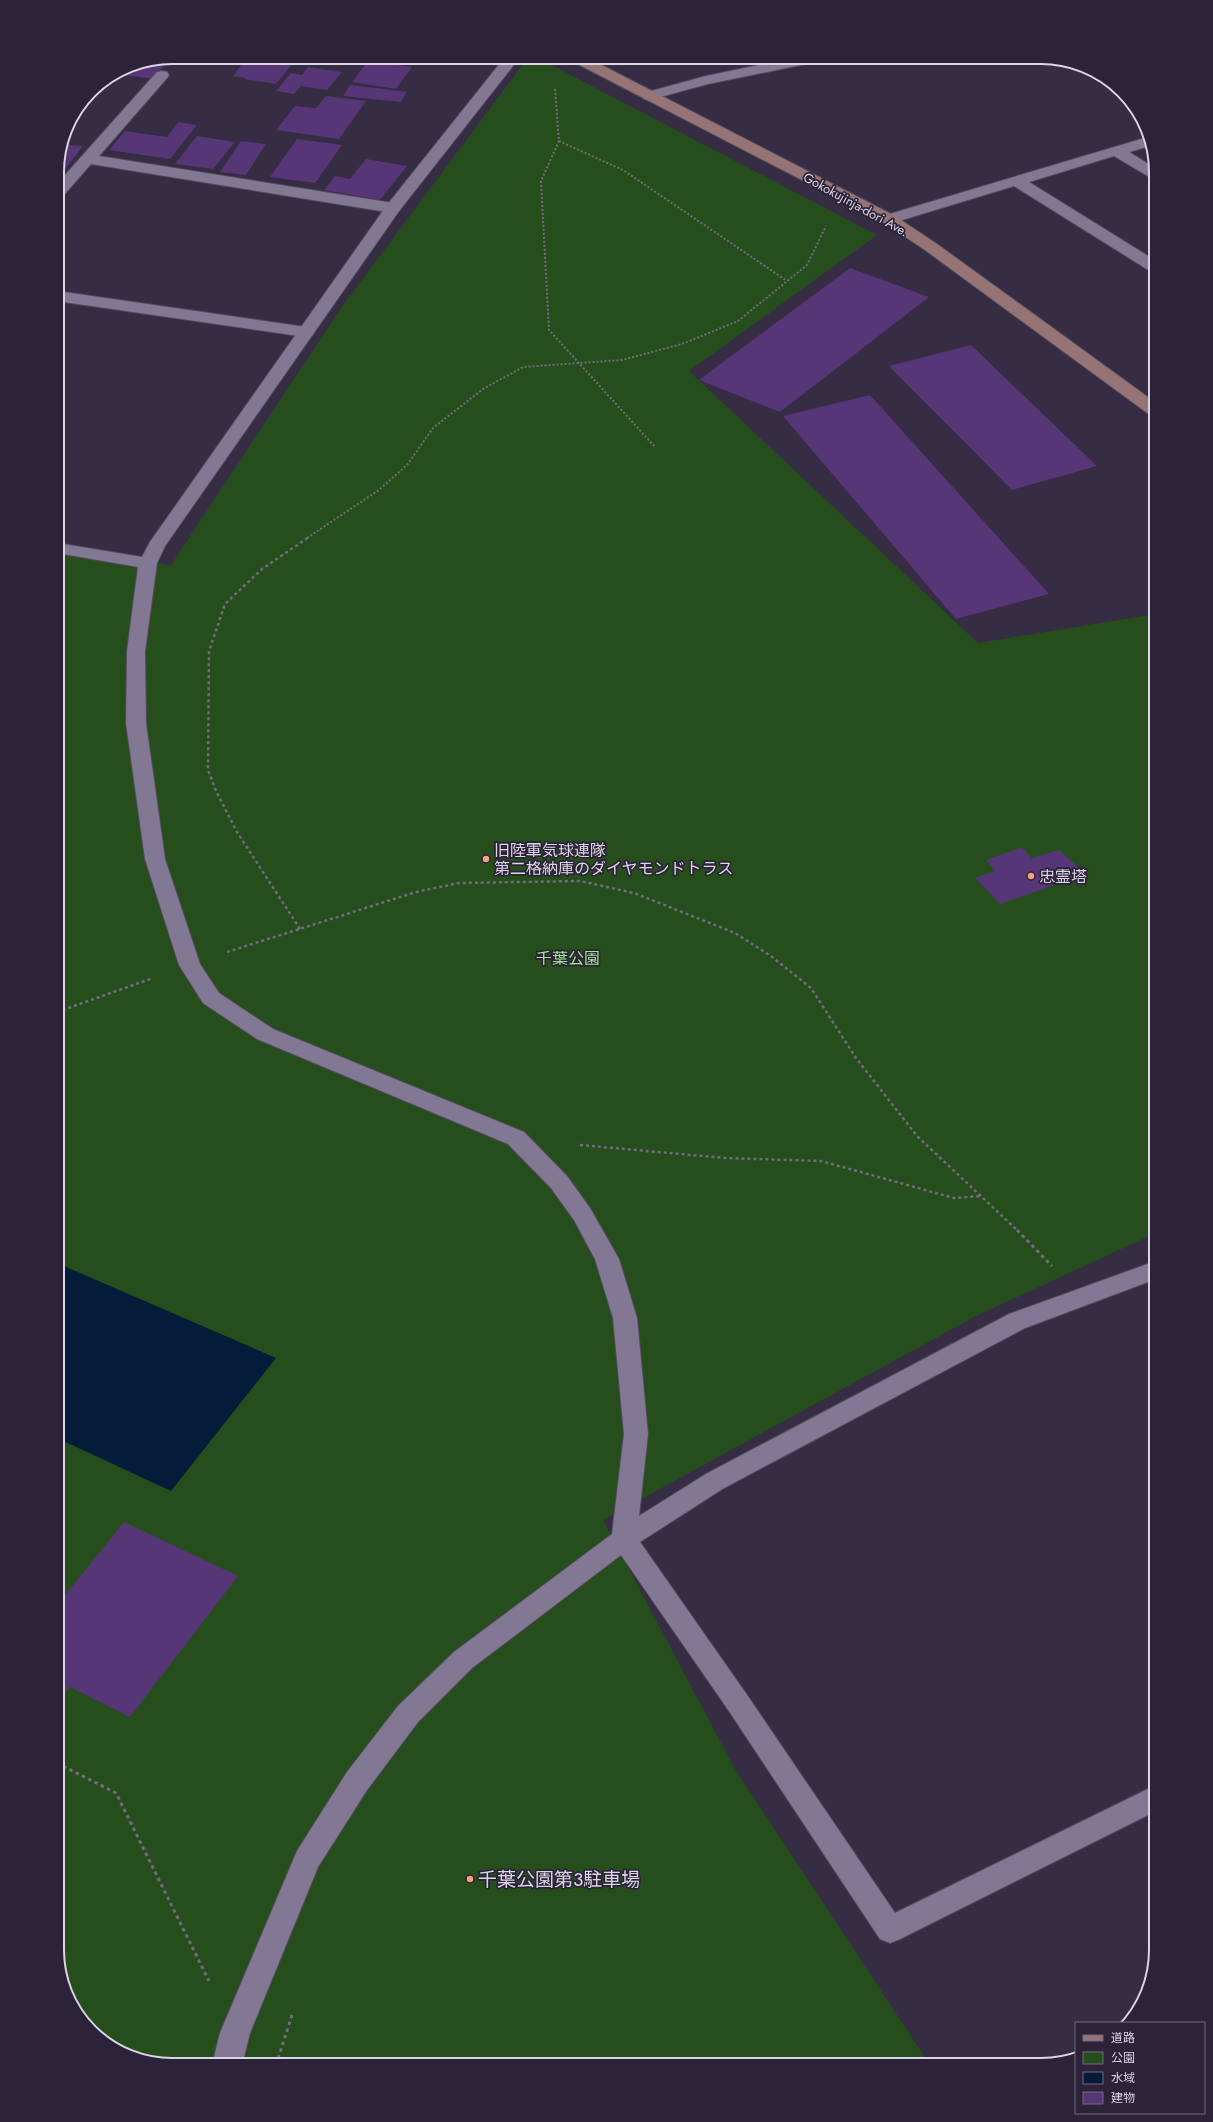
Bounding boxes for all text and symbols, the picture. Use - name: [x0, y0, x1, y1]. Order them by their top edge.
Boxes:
- street label: Gokokujinja-dori Ave.: [800, 168, 912, 241]
- place label: 旧陸軍気球連隊 第二格納庫のダイヤモンドトラス: [494, 839, 733, 880]
- marker: 旧陸軍気球連隊 第二格納庫のダイヤモンドトラス: [481, 854, 491, 864]
- place label: 忠霊塔: [1039, 865, 1087, 888]
- marker: 忠霊塔: [1026, 871, 1036, 881]
- park label: 千葉公園: [536, 947, 600, 970]
- place label: 千葉公園第3駐車場: [478, 1866, 640, 1893]
- marker: 千葉公園第3駐車場: [465, 1874, 475, 1884]
- legend: [1075, 2022, 1205, 2114]
- text: 道路: [1111, 2029, 1135, 2047]
- text: 公園: [1111, 2049, 1135, 2067]
- text: 水域: [1111, 2069, 1135, 2087]
- text: 建物: [1111, 2089, 1135, 2107]

